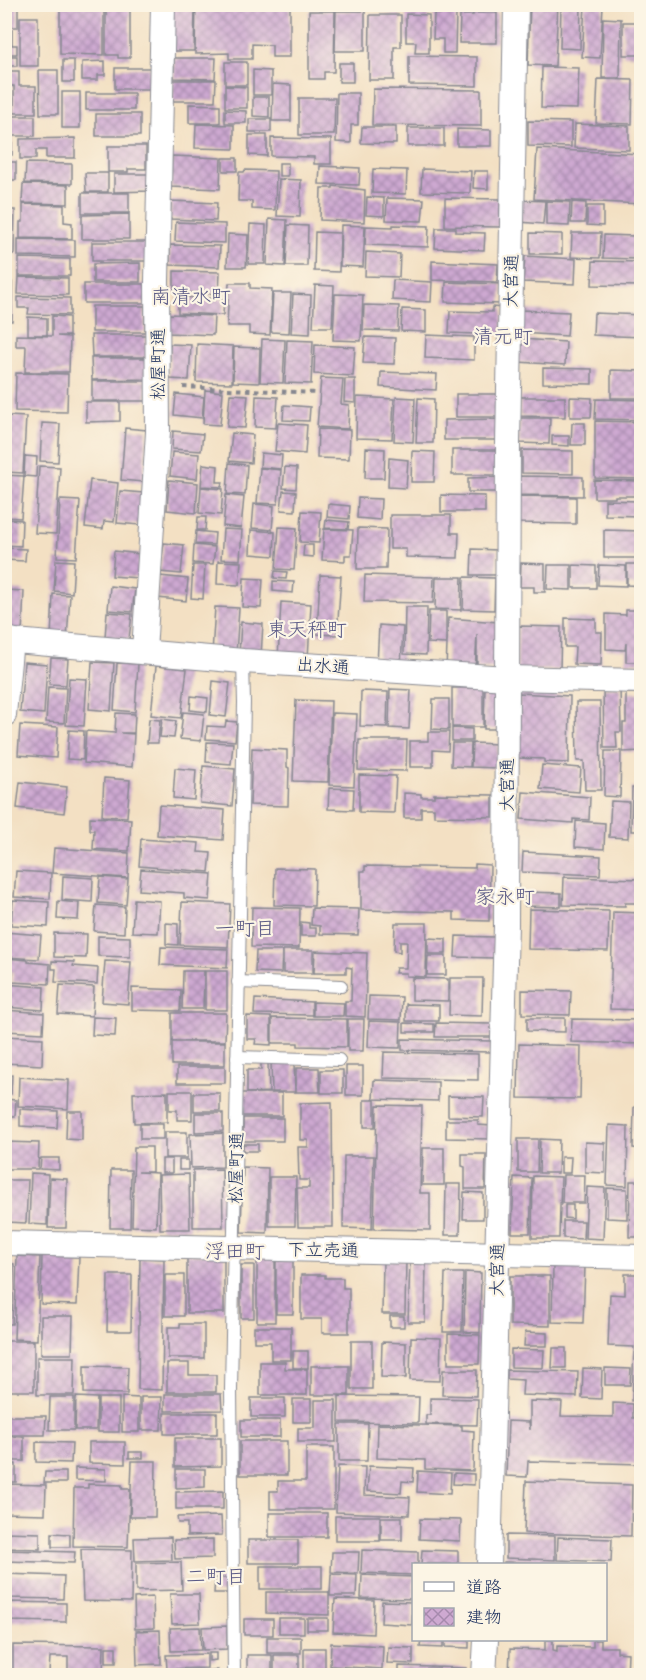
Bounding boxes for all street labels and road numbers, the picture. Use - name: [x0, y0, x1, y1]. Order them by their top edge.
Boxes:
- street label: 大宮通: [499, 254, 523, 308]
- street label: 松屋町通: [146, 328, 170, 400]
- street label: 出水通: [295, 652, 351, 680]
- street label: 大宮通: [495, 758, 519, 812]
- street label: 松屋町通: [223, 1132, 249, 1204]
- street label: 下立売通: [287, 1237, 359, 1263]
- street label: 大宮通: [485, 1243, 509, 1297]

